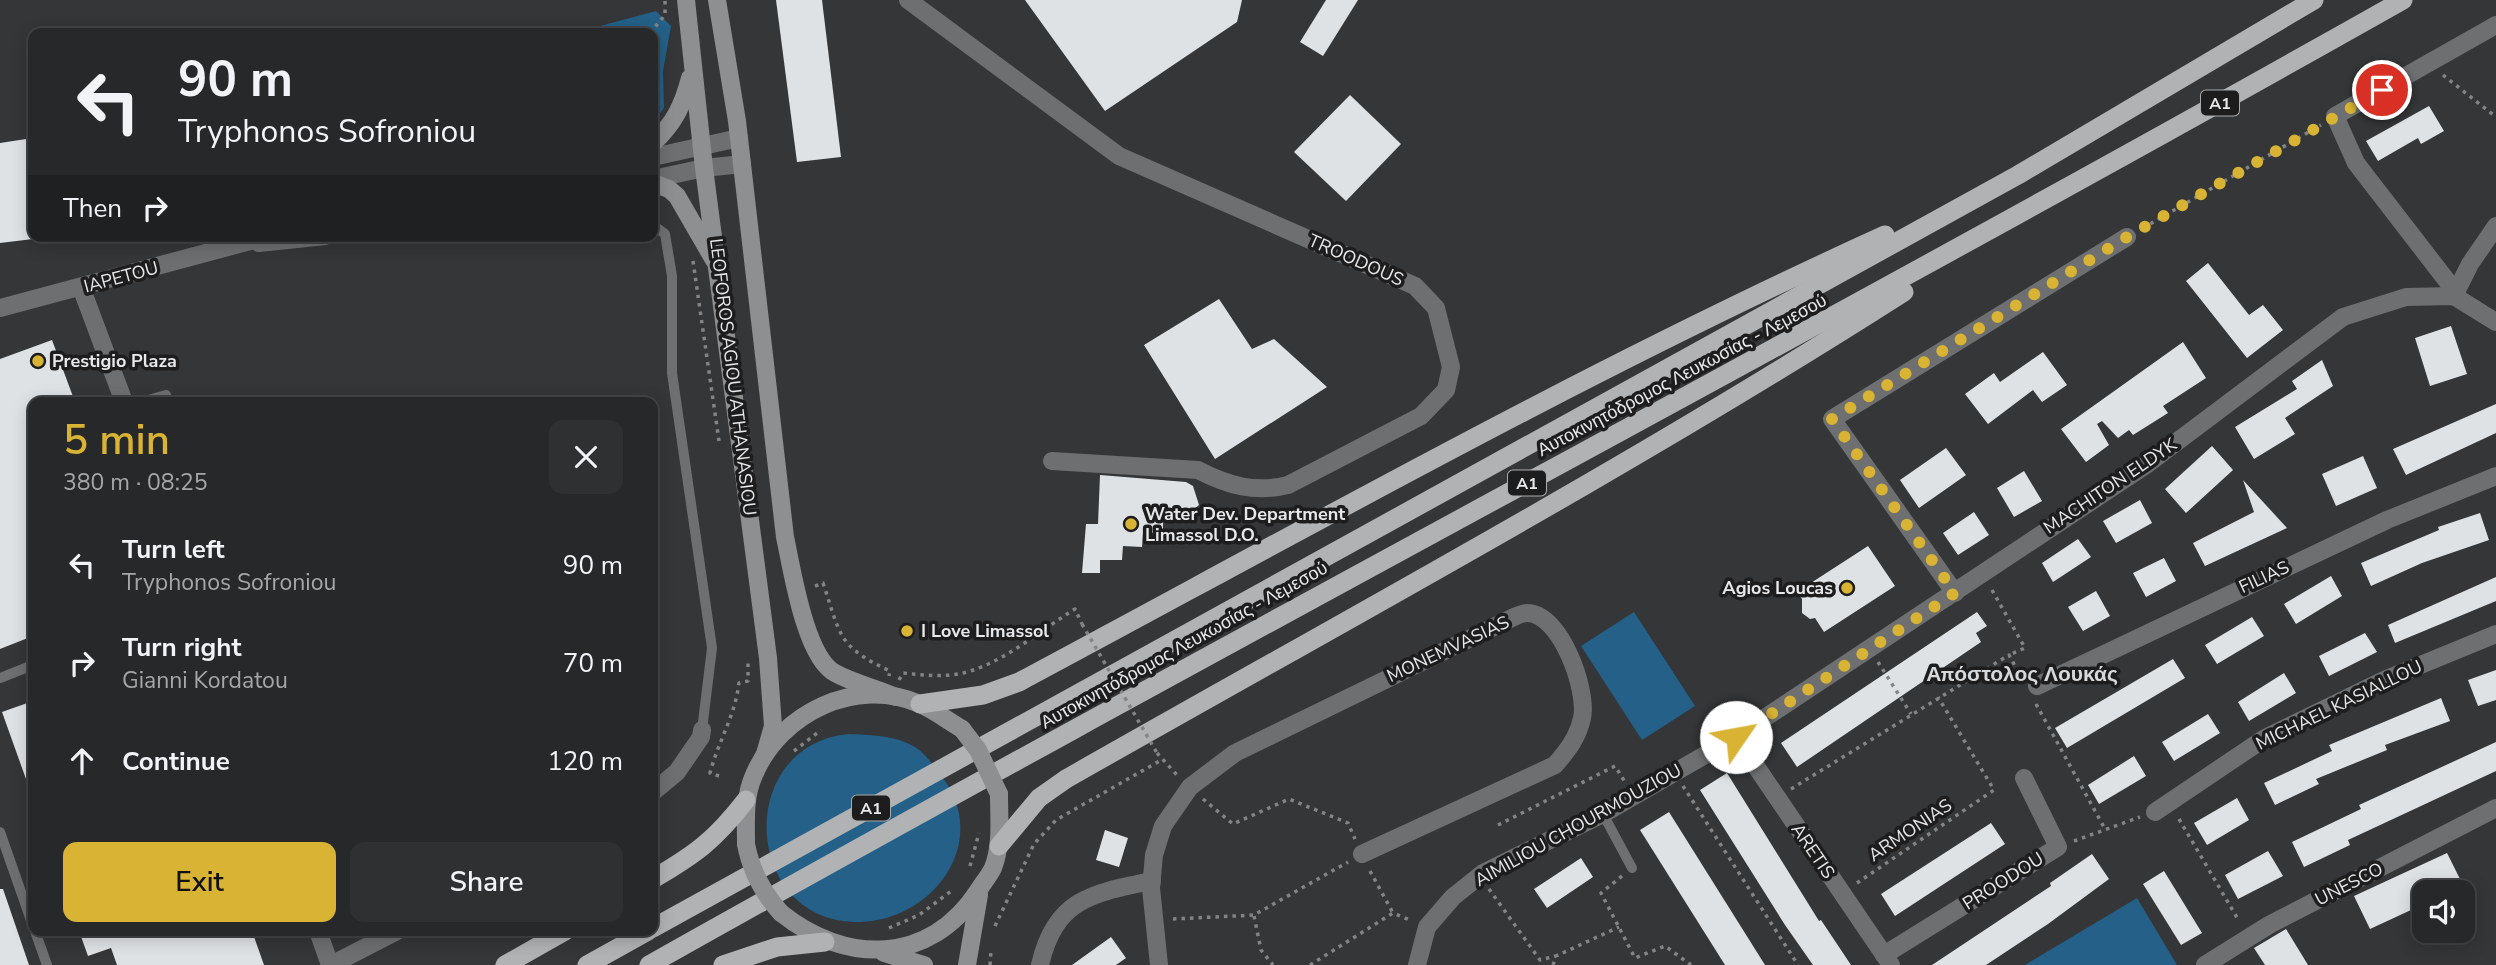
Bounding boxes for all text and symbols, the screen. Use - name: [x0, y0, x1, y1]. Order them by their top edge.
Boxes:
- text: 90 m: [178, 46, 293, 113]
- icon: left: [63, 56, 154, 147]
- pin: [2352, 60, 2412, 120]
- icon: arrive: [2363, 71, 2401, 109]
- road number: A1: [2201, 90, 2239, 116]
- text: Tryphonos Sofroniou: [178, 110, 476, 153]
- icon: right: [136, 189, 174, 227]
- text: Then: [63, 191, 122, 226]
- street label: TROODOUS: [1305, 228, 1407, 292]
- street label: LEOFOROS AGIOU ATHANASIOU: [704, 237, 762, 517]
- street label: IAPETOU: [81, 256, 161, 298]
- street label: Αυτοκινητόδρομος Λευκωσίας - Λεμεσού: [1533, 288, 1831, 462]
- place label: Prestigio Plaza: [52, 349, 177, 373]
- marker: Prestigio Plaza: [30, 353, 46, 369]
- text: 5 min: [63, 412, 170, 469]
- button: close: [549, 420, 623, 494]
- street label: MACHITON ELDYK: [2039, 432, 2182, 539]
- text: 380 m · 08:25: [63, 467, 208, 498]
- road number: A1: [1508, 470, 1546, 496]
- place label: Water Dev. Department Limassol D.O.: [1145, 502, 1345, 547]
- marker: Water Dev. Department Limassol D.O.: [1123, 516, 1139, 532]
- text: Turn left: [122, 532, 225, 567]
- icon: left: [63, 546, 101, 584]
- text: 90 m: [563, 548, 623, 583]
- street label: FILIAS: [2235, 555, 2293, 599]
- street label: Αυτοκινητόδρομος Λευκωσίας - Λεμεσού: [1036, 556, 1332, 734]
- text: Tryphonos Sofroniou: [122, 567, 336, 598]
- place label: Agios Loucas: [1722, 576, 1833, 600]
- marker: Agios Loucas: [1839, 580, 1855, 596]
- street label: MONEMVASIAS: [1383, 610, 1513, 688]
- place label: I Love Limassol: [921, 619, 1049, 643]
- marker: I Love Limassol: [899, 623, 915, 639]
- text: Turn right: [122, 630, 241, 665]
- icon: right: [63, 644, 101, 682]
- text: 70 m: [563, 646, 623, 681]
- street label: MICHAEL KASIALLOU: [2252, 654, 2426, 756]
- district label: Απόστολος Λουκάς: [1926, 660, 2118, 688]
- text: Gianni Kordatou: [122, 665, 288, 696]
- position arrow: [1699, 700, 1773, 774]
- icon: ahead: [63, 742, 101, 780]
- text: Continue: [122, 744, 230, 779]
- text: 120 m: [547, 744, 623, 779]
- street label: AIMILIOU CHOURMOUZIOU: [1470, 758, 1686, 892]
- street label: ARMONIAS: [1863, 793, 1957, 867]
- road number: A1: [852, 796, 890, 820]
- street label: ARETIS: [1786, 819, 1840, 883]
- button: Exit: [63, 842, 336, 922]
- button: Share: [350, 842, 623, 922]
- street label: PROODOU: [1958, 847, 2048, 915]
- street label: UNESCO: [2311, 857, 2387, 911]
- map controls: [2412, 880, 2475, 943]
- button: sound: [2412, 880, 2475, 943]

